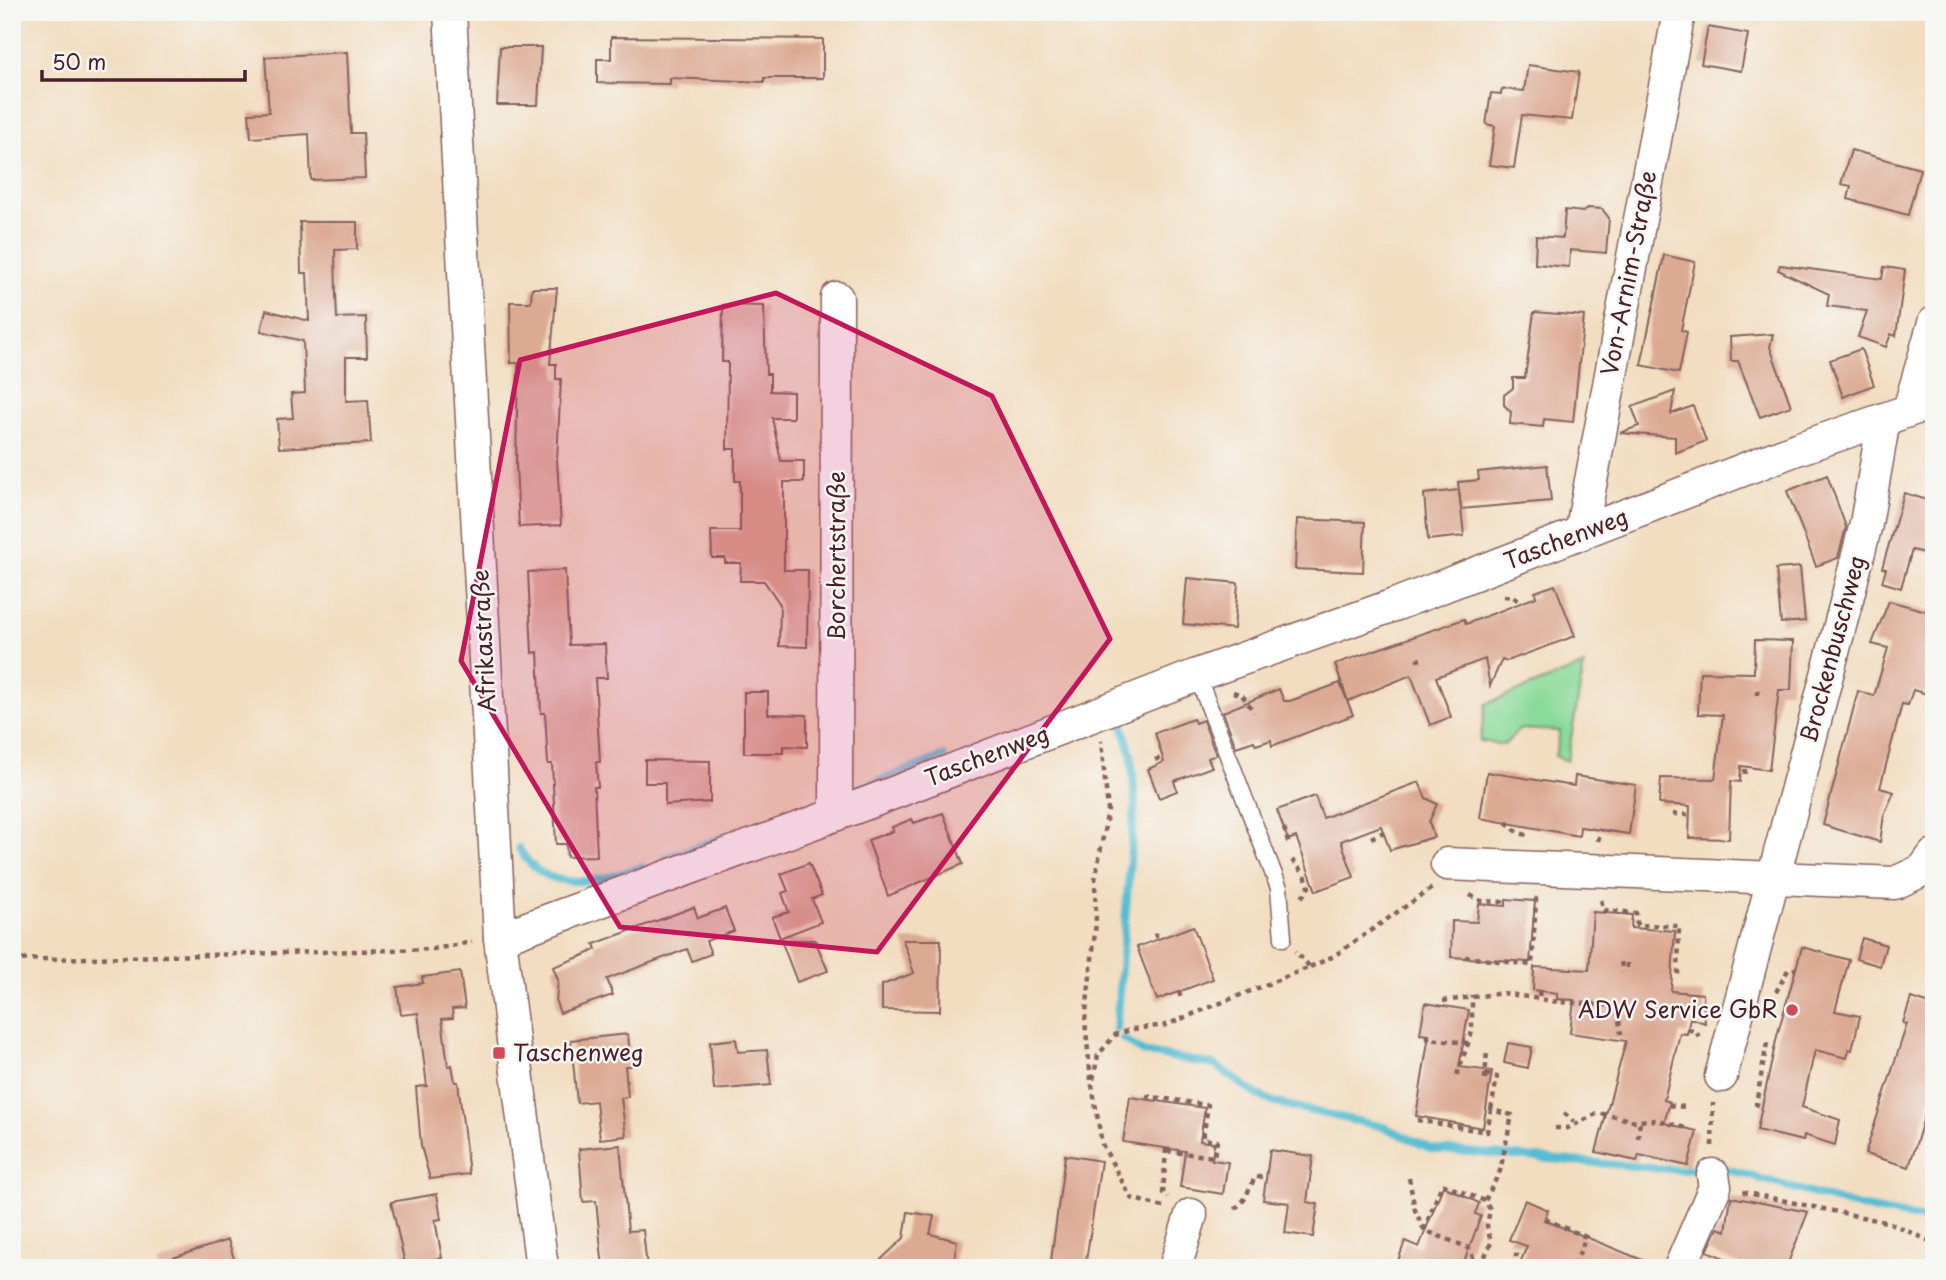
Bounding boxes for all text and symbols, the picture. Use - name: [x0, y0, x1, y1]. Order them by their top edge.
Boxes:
- scale bar: [42, 38, 245, 82]
- text: 50 m: [52, 45, 106, 77]
- street label: Von-Arnim-Straße: [1590, 167, 1665, 378]
- street label: Borchertstraße: [818, 471, 853, 641]
- street label: Taschenweg: [1498, 498, 1633, 577]
- street label: Brockenbuschweg: [1790, 551, 1873, 746]
- street label: Afrikastraße: [461, 569, 504, 713]
- street label: Taschenweg: [919, 715, 1054, 794]
- place label: ADW Service GbR: [1578, 991, 1778, 1026]
- marker: ADW Service GbR: [1784, 1002, 1800, 1018]
- place label: Taschenweg: [513, 1034, 644, 1069]
- marker: Taschenweg: [491, 1045, 507, 1061]

